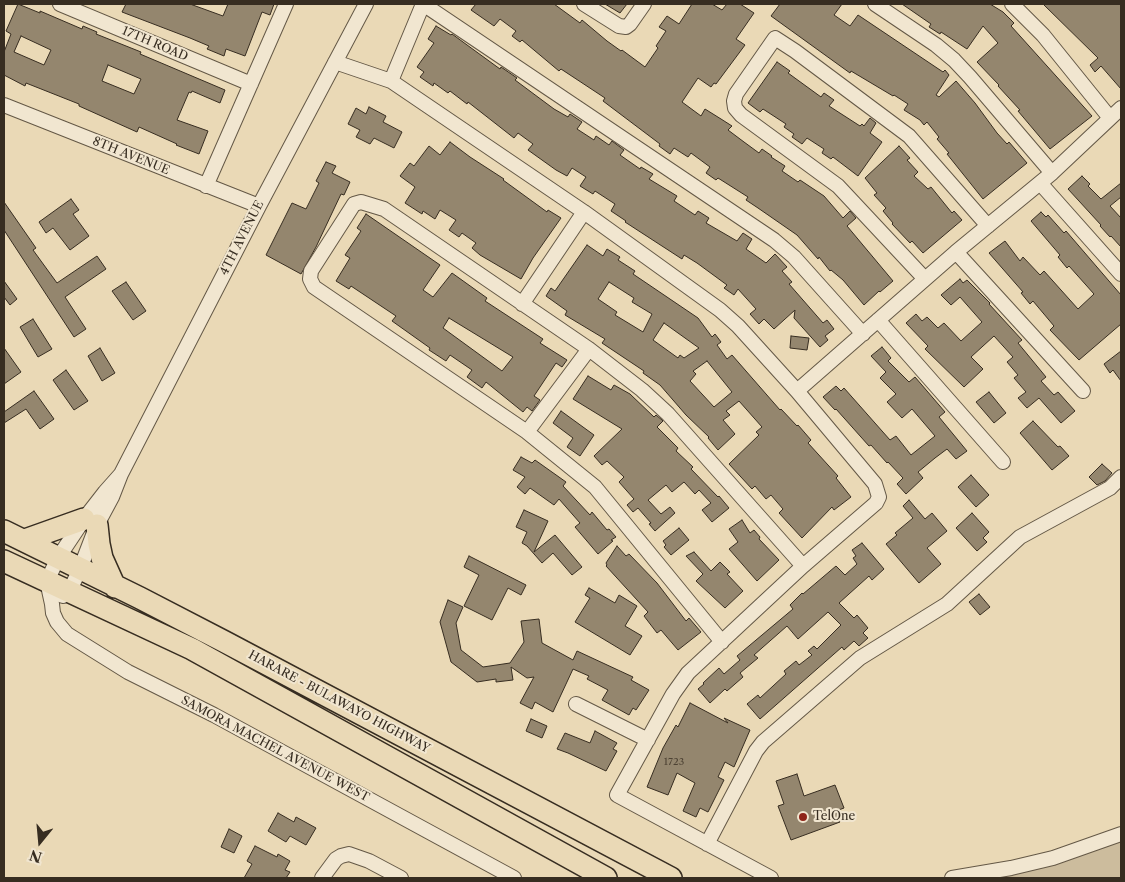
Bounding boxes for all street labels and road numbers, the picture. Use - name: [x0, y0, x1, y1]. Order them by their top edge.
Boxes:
- street label: 17TH ROAD: [120, 24, 190, 64]
- street label: 8TH AVENUE: [90, 134, 172, 178]
- street label: 4TH AVENUE: [217, 198, 267, 278]
- street label: HARARE - BULAWAYO HIGHWAY: [246, 648, 432, 756]
- street label: SAMORA MACHEL AVENUE WEST: [178, 693, 372, 805]

